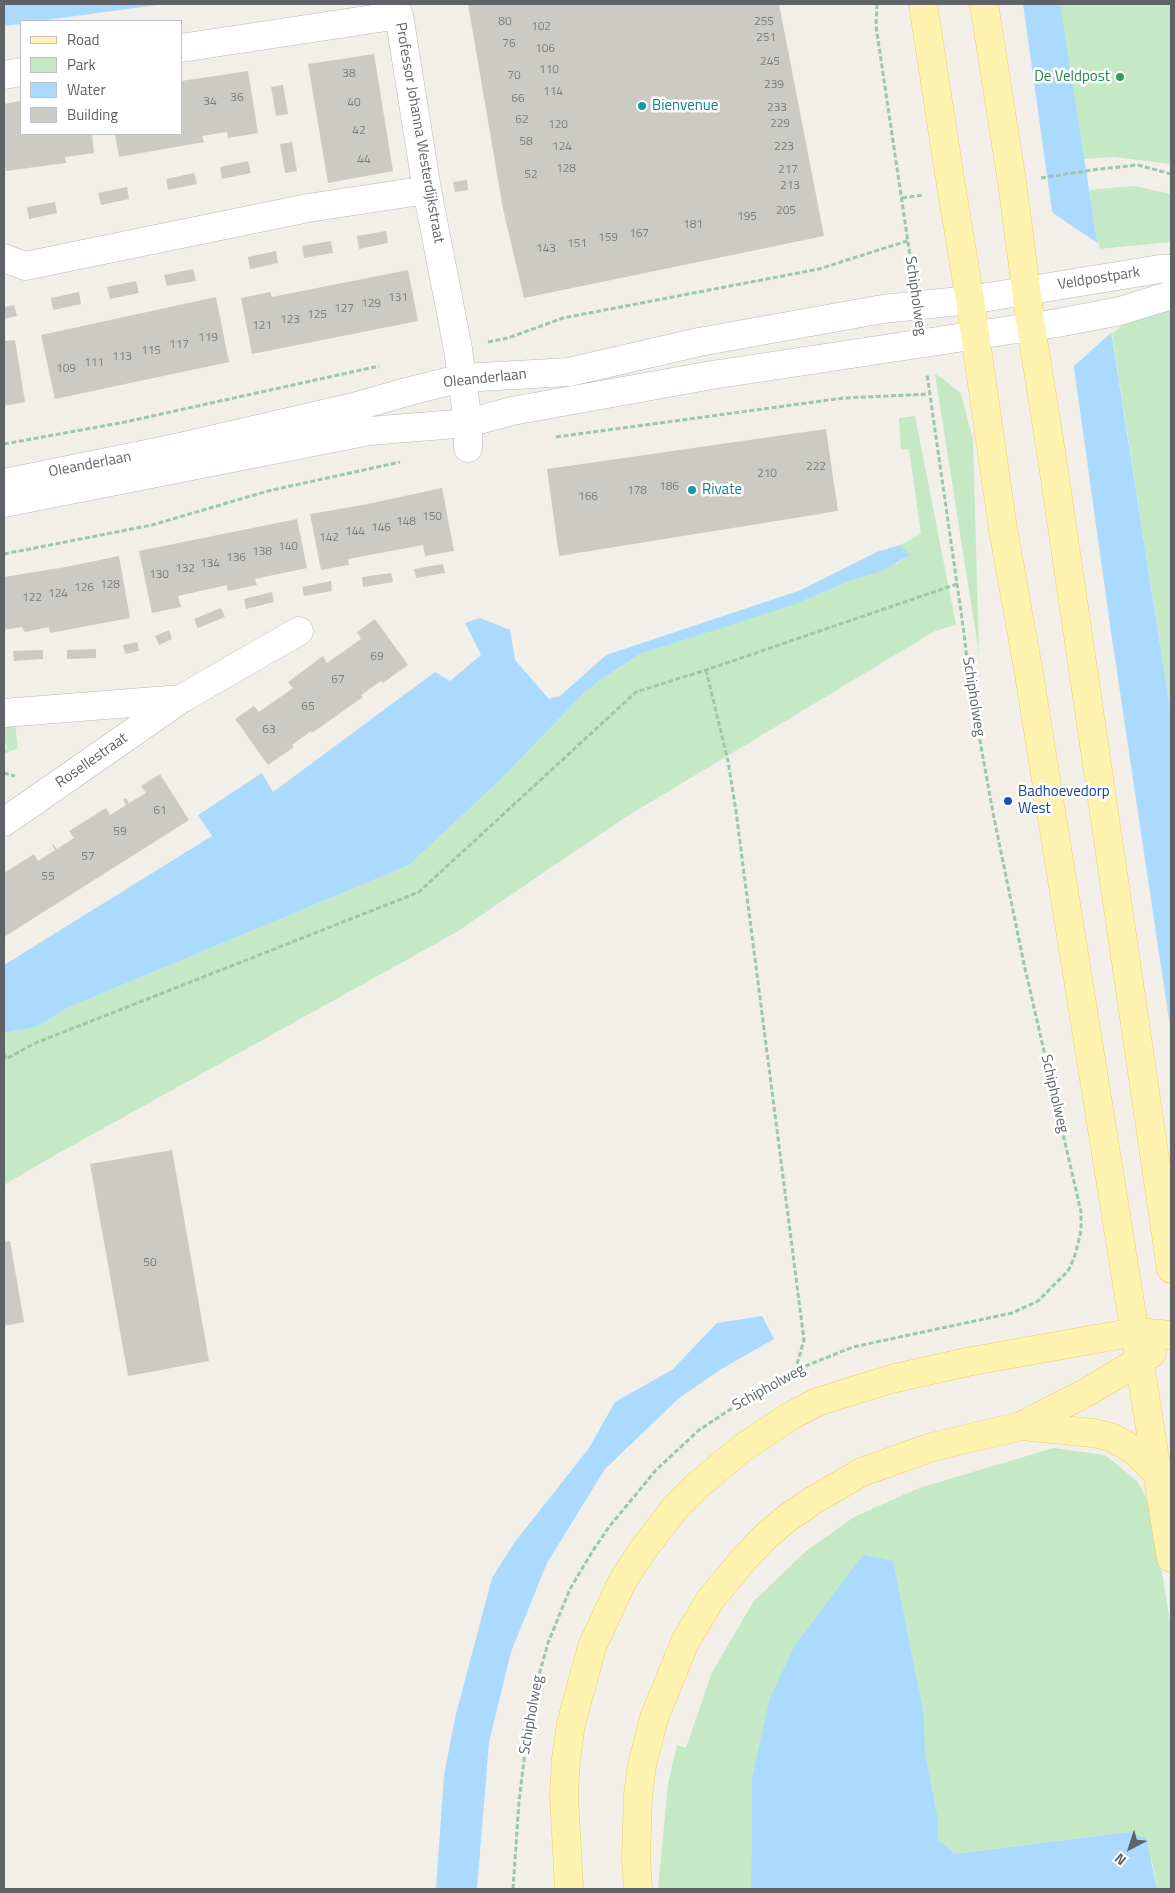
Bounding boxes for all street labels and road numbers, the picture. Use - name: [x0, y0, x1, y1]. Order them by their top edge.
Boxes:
- street label: Professor Johanna Westerdijkstraat: [391, 21, 447, 245]
- street label: Schipholweg: [901, 255, 929, 337]
- street label: Veldpostpark: [1057, 264, 1141, 294]
- street label: Oleanderlaan: [442, 366, 528, 392]
- street label: Oleanderlaan: [47, 448, 133, 482]
- street label: Schipholweg: [958, 656, 988, 738]
- street label: Rosellestraat: [53, 730, 131, 792]
- street label: Schipholweg: [1036, 1053, 1072, 1135]
- street label: Schipholweg: [730, 1361, 808, 1415]
- street label: Schipholweg: [516, 1674, 548, 1756]

